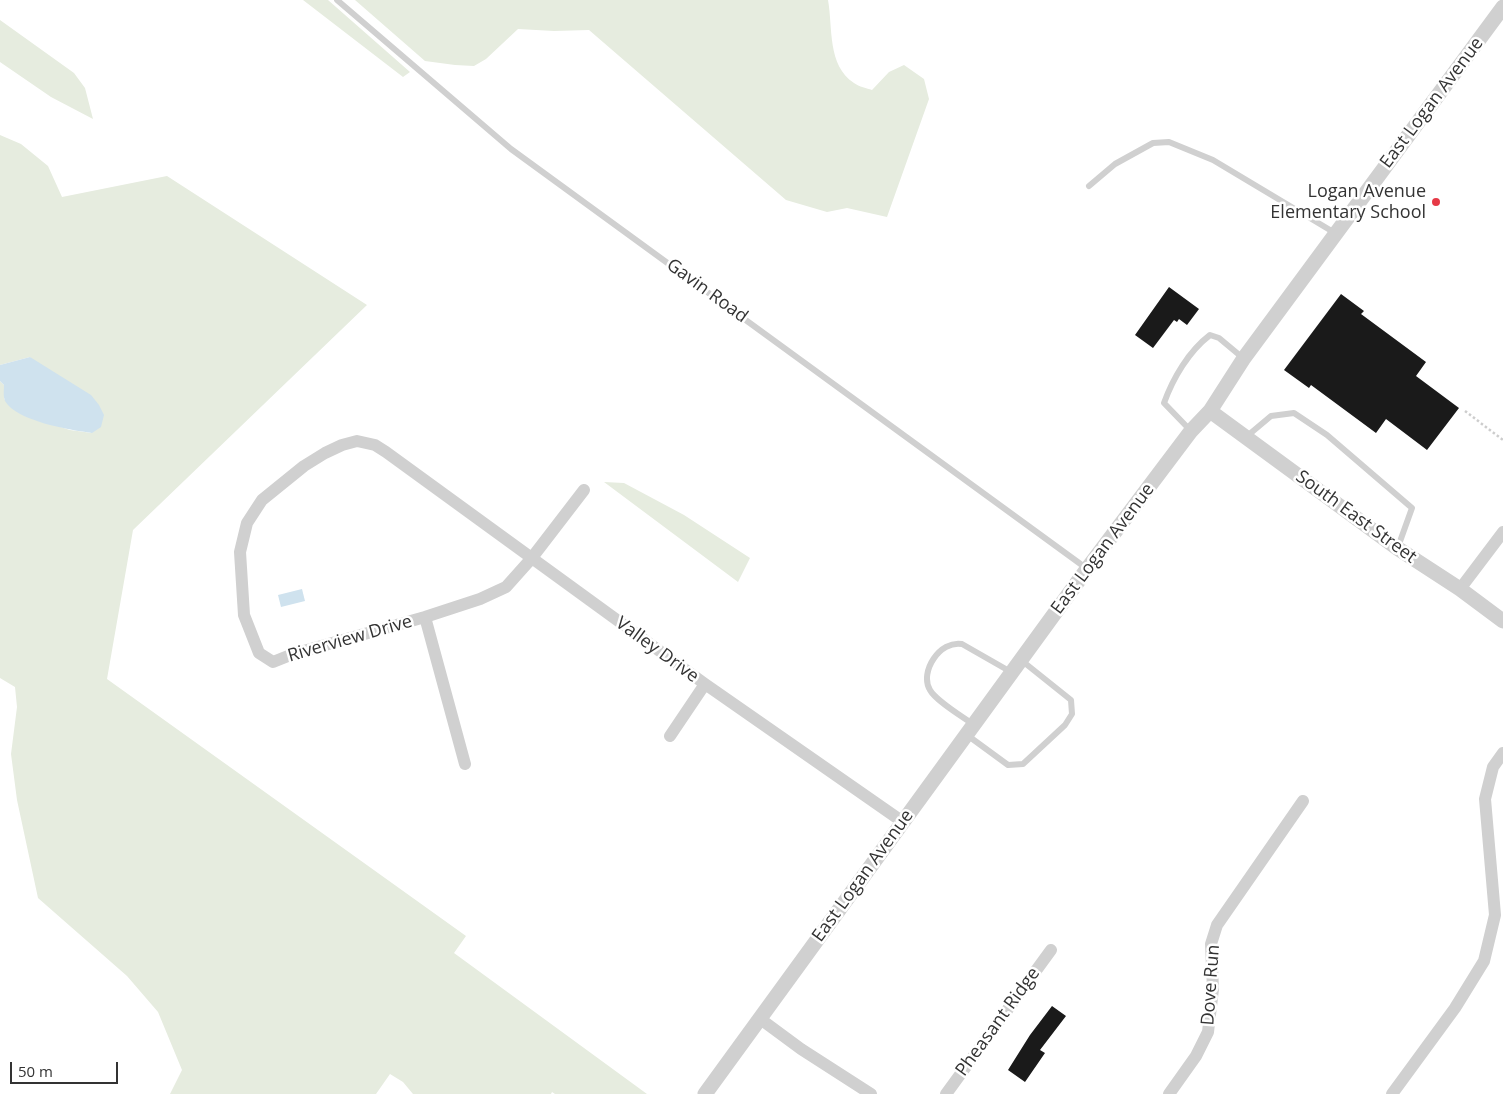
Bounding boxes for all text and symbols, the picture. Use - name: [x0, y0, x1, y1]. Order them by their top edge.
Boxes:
- street label: East Logan Avenue: [1376, 33, 1488, 173]
- place label: Logan Avenue Elementary School: [1270, 181, 1426, 223]
- marker: Logan Avenue Elementary School: [1430, 196, 1442, 208]
- street label: Gavin Road: [662, 254, 752, 328]
- street label: South East Street: [1291, 466, 1421, 568]
- street label: East Logan Avenue: [1047, 479, 1159, 619]
- street label: Riverview Drive: [285, 611, 415, 667]
- street label: Valley Drive: [611, 613, 703, 687]
- street label: East Logan Avenue: [808, 806, 918, 946]
- street label: Dove Run: [1197, 944, 1225, 1026]
- street label: Pheasant Ridge: [951, 963, 1045, 1081]
- scale bar: [12, 1052, 120, 1084]
- text: 50 m: [18, 1061, 53, 1081]

